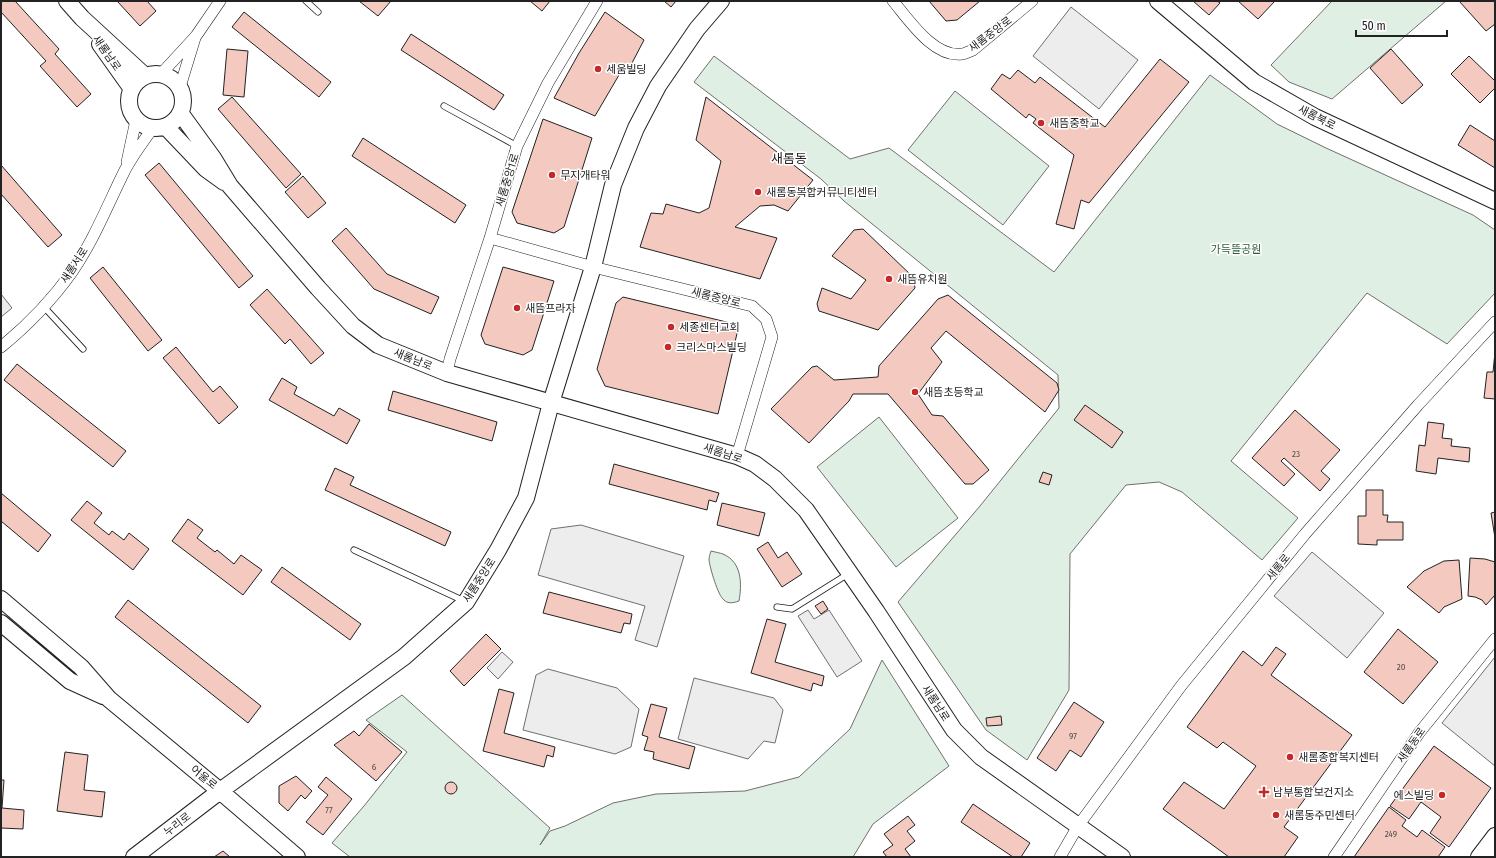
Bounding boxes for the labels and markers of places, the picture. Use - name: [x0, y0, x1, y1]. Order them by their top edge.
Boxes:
- place label: 세움빌딩: [606, 63, 646, 76]
- marker: 세움빌딩: [593, 64, 603, 74]
- place label: 새뜸중학교: [1049, 117, 1100, 130]
- marker: 새뜸중학교: [1036, 118, 1046, 128]
- place label: 무지개타워: [560, 169, 611, 182]
- marker: 무지개타워: [547, 170, 557, 180]
- place label: 새롬동복합커뮤니티센터: [766, 186, 877, 199]
- marker: 새롬동복합커뮤니티센터: [753, 187, 763, 197]
- place label: 새뜸유치원: [897, 273, 948, 286]
- marker: 새뜸유치원: [884, 274, 894, 284]
- place label: 새뜸프라자: [525, 302, 576, 315]
- marker: 새뜸프라자: [512, 303, 522, 313]
- place label: 세종센터교회: [679, 321, 740, 334]
- marker: 세종센터교회: [666, 322, 676, 332]
- place label: 크리스마스빌딩: [676, 341, 747, 354]
- marker: 크리스마스빌딩: [663, 342, 673, 352]
- place label: 새뜸초등학교: [923, 386, 984, 399]
- marker: 새뜸초등학교: [910, 387, 920, 397]
- place label: 새롬종합복지센터: [1298, 751, 1379, 764]
- marker: 새롬종합복지센터: [1285, 752, 1295, 762]
- marker: 남부통합보건지소: [1258, 786, 1270, 798]
- place label: 남부통합보건지소: [1273, 786, 1354, 799]
- place label: 에스빌딩: [1394, 789, 1434, 802]
- marker: 에스빌딩: [1437, 790, 1447, 800]
- place label: 새롬동주민센터: [1284, 809, 1355, 822]
- marker: 새롬동주민센터: [1271, 810, 1281, 820]

